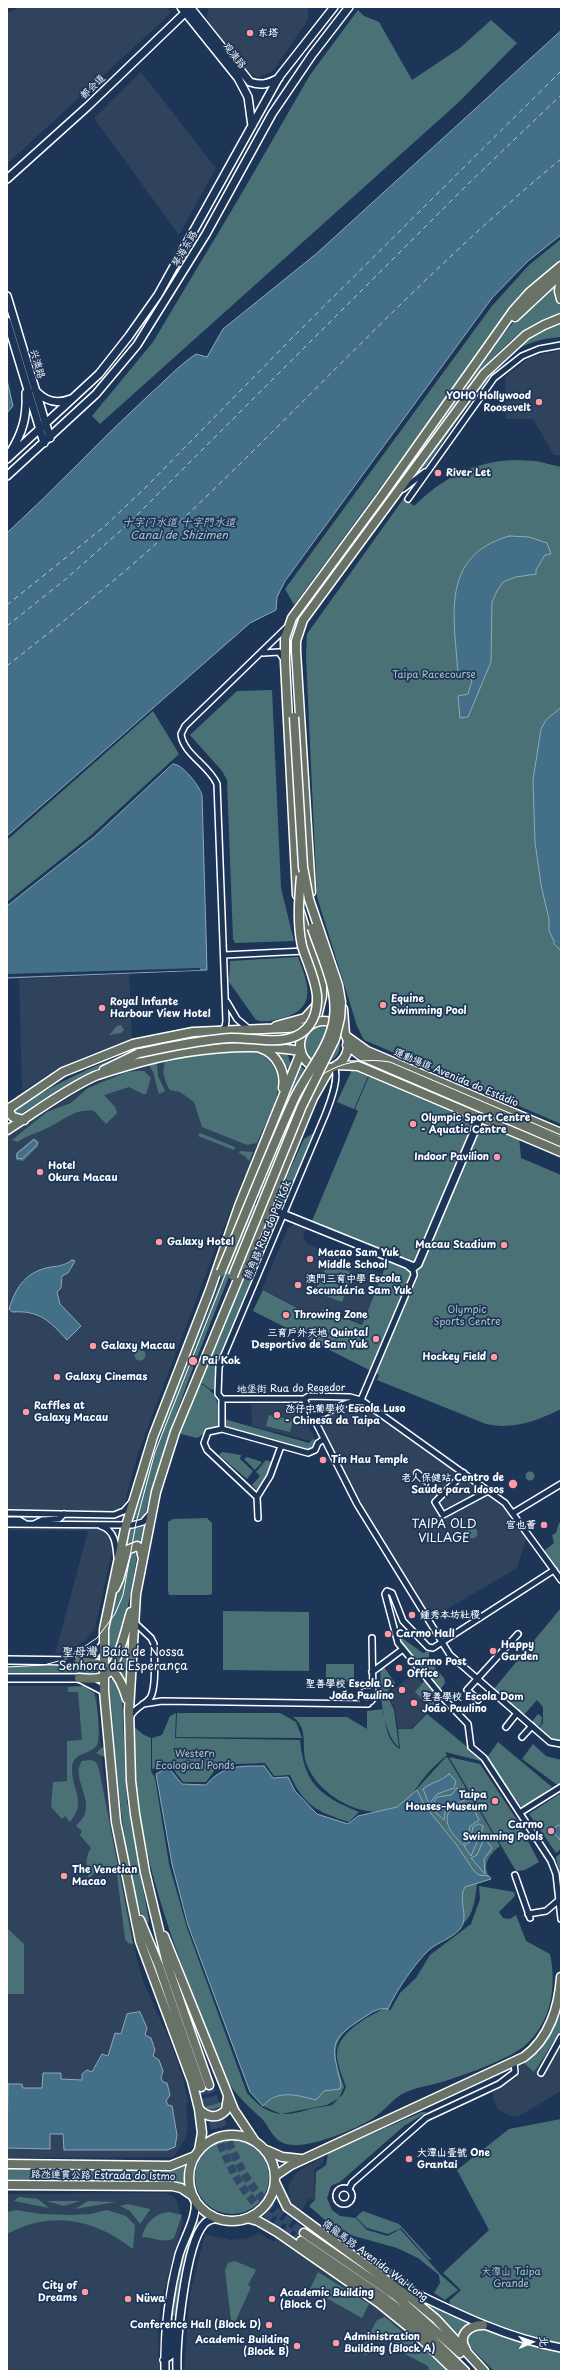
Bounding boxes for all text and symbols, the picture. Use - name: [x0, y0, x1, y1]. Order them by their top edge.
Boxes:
- place label: 东塔: [258, 27, 278, 39]
- marker: 东塔: [245, 28, 255, 38]
- street label: 观澳路: [220, 41, 248, 71]
- street label: 都会道: [78, 72, 108, 102]
- street label: 琴海东路: [170, 229, 200, 269]
- street label: 兴澳路: [27, 348, 47, 380]
- place label: YOHO Hollywood Roosevelt: [446, 390, 531, 414]
- marker: YOHO Hollywood Roosevelt: [534, 397, 544, 407]
- place label: River Let: [446, 467, 491, 479]
- marker: River Let: [433, 468, 443, 478]
- water label: 十字门水道 十字門水道 Canal de Shizimen: [122, 516, 236, 542]
- park label: Taipa Racecourse: [392, 669, 476, 681]
- place label: Equine Swimming Pool: [391, 993, 467, 1016]
- place label: Royal Infante Harbour View Hotel: [110, 996, 211, 1020]
- marker: Equine Swimming Pool: [378, 1000, 388, 1010]
- marker: Royal Infante Harbour View Hotel: [97, 1003, 107, 1013]
- street label: 運動場道 Avenida do Estádio: [392, 1046, 520, 1110]
- place label: Olympic Sport Centre - Aquatic Centre: [421, 1112, 530, 1136]
- marker: Olympic Sport Centre - Aquatic Centre: [408, 1119, 418, 1129]
- place label: Indoor Pavilion: [414, 1151, 489, 1163]
- marker: Indoor Pavilion: [492, 1152, 502, 1162]
- place label: Hotel Okura Macau: [48, 1160, 118, 1184]
- marker: Hotel Okura Macau: [35, 1167, 45, 1177]
- street label: 排角路 Rua do Pai Kok: [242, 1179, 294, 1281]
- place label: Galaxy Hotel: [167, 1236, 234, 1248]
- marker: Galaxy Hotel: [154, 1237, 164, 1247]
- place label: Macau Stadium: [415, 1239, 496, 1251]
- marker: Macau Stadium: [499, 1240, 509, 1250]
- place label: Macao Sam Yuk Middle School: [318, 1247, 399, 1270]
- marker: Macao Sam Yuk Middle School: [305, 1254, 315, 1264]
- place label: 澳門三育中學 Escola Secundária Sam Yuk: [306, 1273, 412, 1296]
- marker: 澳門三育中學 Escola Secundária Sam Yuk: [293, 1280, 303, 1290]
- park label: Olympic Sports Centre: [434, 1304, 500, 1328]
- place label: Throwing Zone: [294, 1309, 368, 1321]
- marker: Throwing Zone: [281, 1310, 291, 1320]
- place label: 三育戶外天地 Quintal Desportivo de Sam Yuk: [251, 1327, 368, 1350]
- marker: 三育戶外天地 Quintal Desportivo de Sam Yuk: [371, 1334, 381, 1344]
- place label: Galaxy Macau: [101, 1340, 175, 1352]
- marker: Galaxy Macau: [88, 1341, 98, 1351]
- place label: Hockey Field: [422, 1351, 486, 1363]
- marker: Hockey Field: [489, 1352, 499, 1362]
- marker: Pai Kok: [187, 1355, 199, 1367]
- place label: Pai Kok: [202, 1355, 241, 1367]
- place label: Galaxy Cinemas: [65, 1371, 147, 1383]
- marker: Galaxy Cinemas: [52, 1372, 62, 1382]
- street label: 地堡街 Rua do Regedor: [237, 1382, 345, 1396]
- place label: Raffles at Galaxy Macau: [34, 1400, 108, 1424]
- place label: 氹仔中葡學校 Escola Luso - Chinesa da Taipa: [285, 1403, 405, 1426]
- marker: Raffles at Galaxy Macau: [21, 1407, 31, 1417]
- marker: 氹仔中葡學校 Escola Luso - Chinesa da Taipa: [272, 1410, 282, 1420]
- place label: Tin Hau Temple: [331, 1454, 408, 1466]
- marker: Tin Hau Temple: [318, 1455, 328, 1465]
- place label: 老人保健站 Centro de Saúde para Idosos: [401, 1472, 504, 1496]
- marker: 老人保健站 Centro de Saúde para Idosos: [507, 1478, 519, 1490]
- district label: TAIPA OLD VILLAGE: [407, 1518, 481, 1546]
- place label: 官也薈: [506, 1519, 536, 1531]
- marker: 官也薈: [539, 1520, 549, 1530]
- place label: 鍾秀本坊社稷: [420, 1609, 480, 1621]
- marker: 鍾秀本坊社稷: [407, 1610, 417, 1620]
- place label: Carmo Hall: [396, 1628, 455, 1640]
- marker: Carmo Hall: [383, 1629, 393, 1639]
- place label: Happy Garden: [501, 1639, 538, 1662]
- district label: 聖母灣 Baía de Nossa Senhora da Esperança: [48, 1646, 198, 1674]
- marker: Happy Garden: [488, 1646, 498, 1656]
- place label: Carmo Post Office: [407, 1656, 467, 1680]
- marker: Carmo Post Office: [394, 1663, 404, 1673]
- place label: 聖善學校 Escola D. João Paulino: [305, 1678, 394, 1702]
- marker: 聖善學校 Escola D. João Paulino: [397, 1685, 407, 1695]
- place label: 聖善學校 Escola Dom João Paulino: [422, 1691, 523, 1714]
- marker: 聖善學校 Escola Dom João Paulino: [409, 1698, 419, 1708]
- park label: Western Ecological Ponds: [155, 1748, 235, 1772]
- place label: Taipa Houses–Museum: [406, 1789, 487, 1812]
- marker: Taipa Houses–Museum: [490, 1796, 500, 1806]
- place label: Carmo Swimming Pools: [463, 1819, 543, 1842]
- marker: Carmo Swimming Pools: [546, 1826, 556, 1836]
- place label: The Venetian Macao: [72, 1864, 137, 1888]
- marker: The Venetian Macao: [59, 1871, 69, 1881]
- place label: 大潭山壹號 One Grantai: [417, 2147, 490, 2170]
- marker: 大潭山壹號 One Grantai: [404, 2154, 414, 2164]
- street label: 路氹連貫公路 Estrada do Istmo: [31, 2169, 175, 2183]
- street label: 偉龍馬路 Avenida Wai Long: [320, 2217, 430, 2305]
- park label: 大潭山 Taipa Grande: [481, 2266, 541, 2290]
- place label: City of Dreams: [38, 2280, 77, 2304]
- marker: City of Dreams: [80, 2287, 90, 2297]
- place label: Academic Building (Block C): [280, 2287, 374, 2310]
- place label: Nüwa: [136, 2293, 165, 2305]
- marker: Nüwa: [123, 2294, 133, 2304]
- marker: Academic Building (Block C): [267, 2294, 277, 2304]
- place label: Conference Hall (Block D): [130, 2319, 261, 2331]
- marker: Conference Hall (Block D): [264, 2320, 274, 2330]
- north arrow: [512, 2322, 552, 2362]
- place label: Administration Building (Block A): [344, 2331, 435, 2354]
- place label: Academic Building (Block B): [195, 2334, 289, 2358]
- text: 北: [536, 2336, 553, 2347]
- marker: Administration Building (Block A): [331, 2338, 341, 2348]
- marker: Academic Building (Block B): [292, 2341, 302, 2351]

